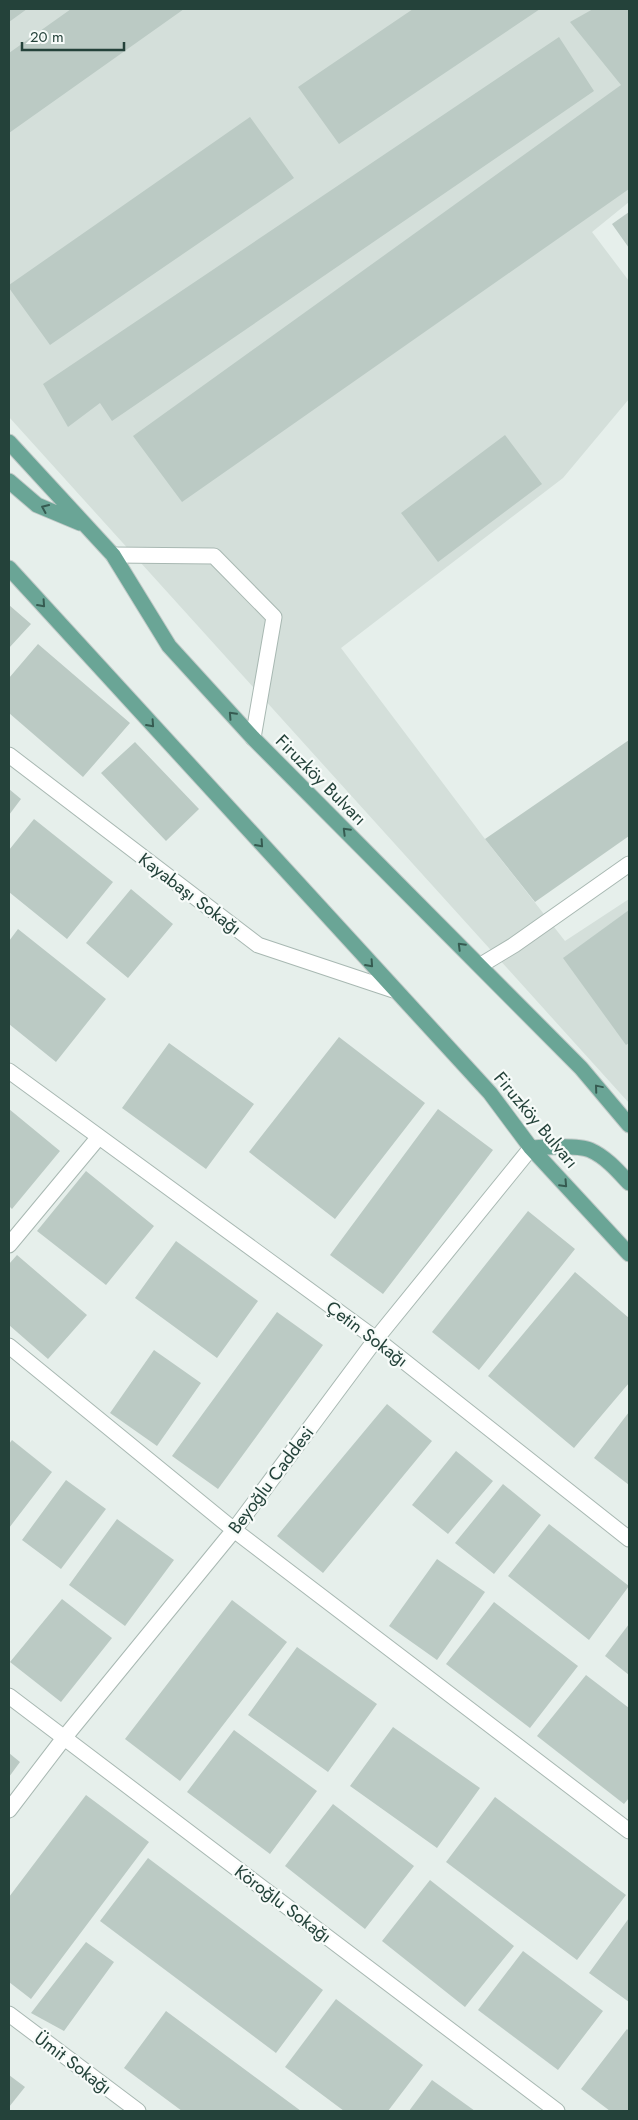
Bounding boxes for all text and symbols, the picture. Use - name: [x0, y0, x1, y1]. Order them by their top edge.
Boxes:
- scale bar: [22, 20, 125, 52]
- text: 20 m: [30, 26, 64, 48]
- one-way arrow: [41, 503, 50, 514]
- one-way arrow: [36, 598, 45, 607]
- one-way arrow: [229, 712, 238, 721]
- one-way arrow: [145, 718, 154, 727]
- street label: Firuzköy Bulvarı: [270, 729, 372, 831]
- one-way arrow: [343, 828, 352, 837]
- one-way arrow: [255, 838, 264, 847]
- street label: Kayabaşı Sokağı: [133, 847, 247, 941]
- one-way arrow: [458, 943, 467, 952]
- one-way arrow: [364, 958, 373, 967]
- street label: Firuzköy Bulvarı: [488, 1066, 584, 1174]
- one-way arrow: [595, 1085, 604, 1094]
- one-way arrow: [558, 1178, 567, 1187]
- street label: Çetin Sokağı: [321, 1295, 413, 1373]
- street label: Beyoğlu Caddesi: [222, 1421, 320, 1539]
- street label: Köroğlu Sokağı: [229, 1859, 337, 1949]
- street label: Ümit Sokağı: [29, 2025, 117, 2101]

